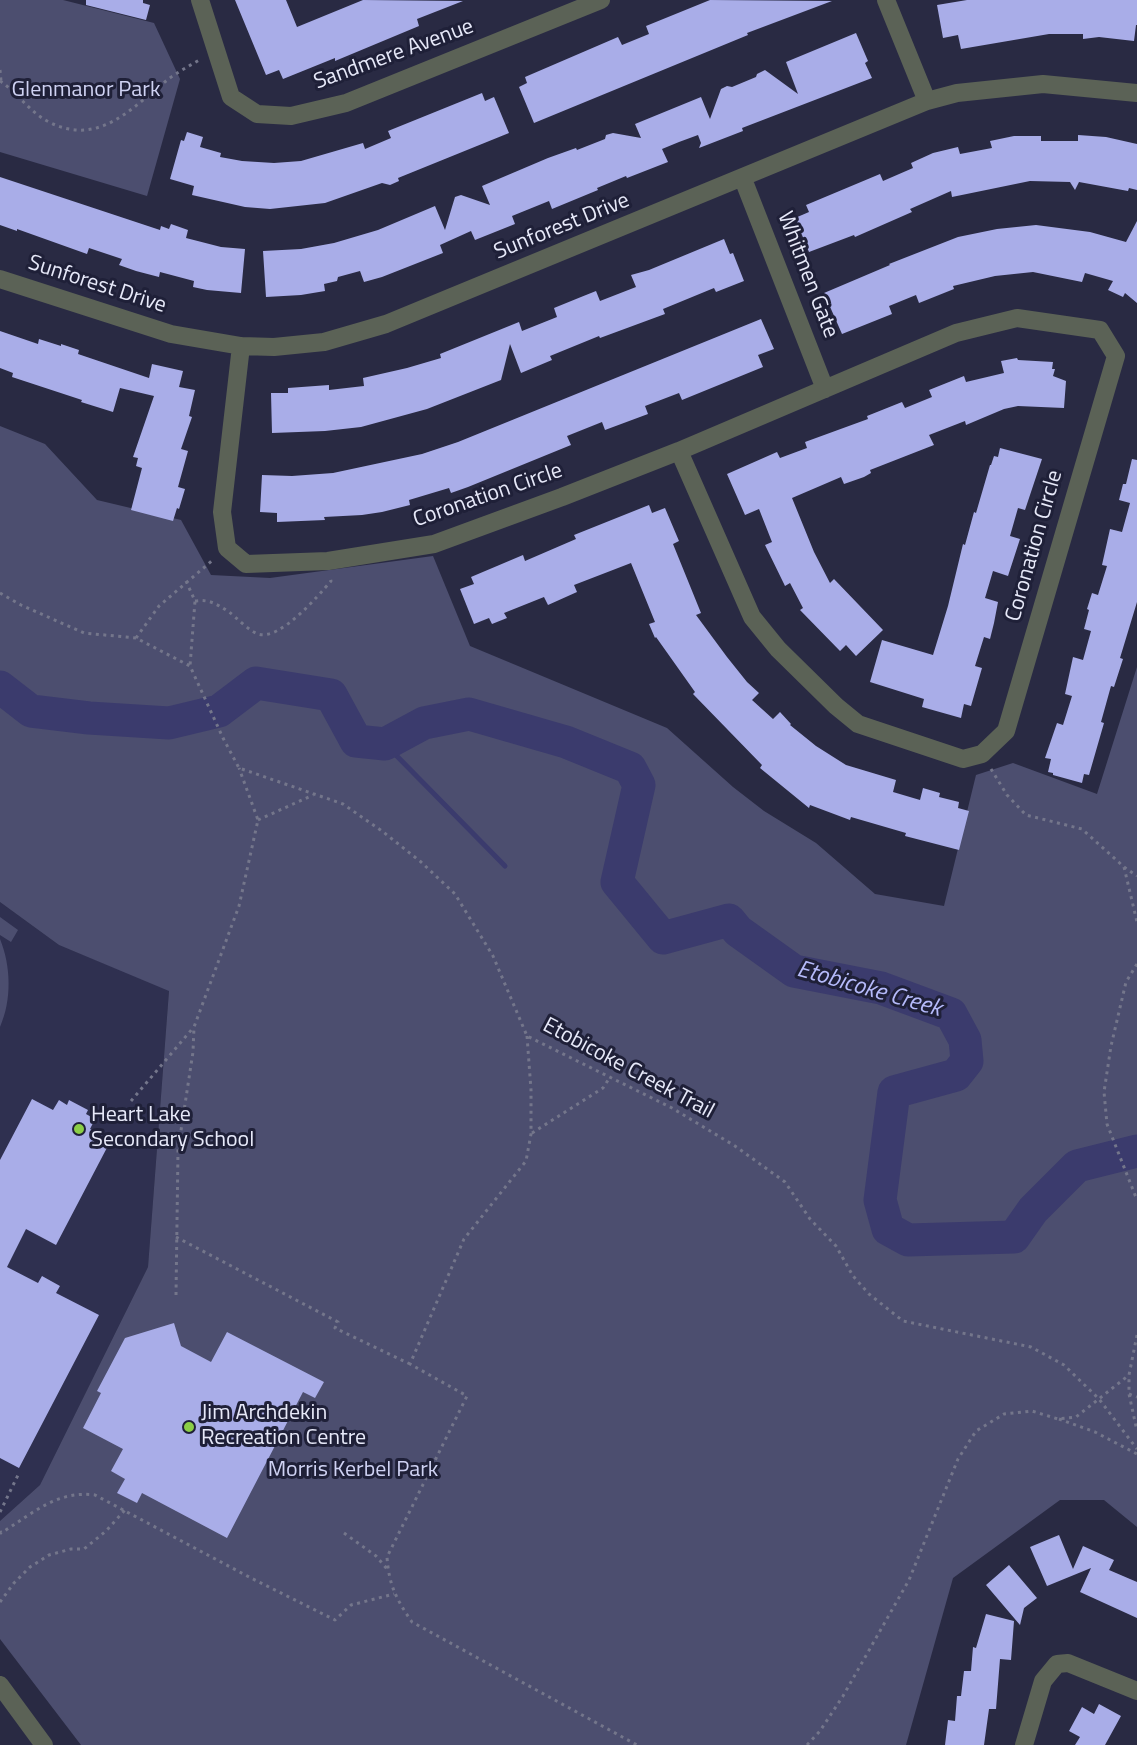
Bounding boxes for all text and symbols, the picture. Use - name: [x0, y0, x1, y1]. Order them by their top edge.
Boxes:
- street label: Sandmere Avenue: [311, 14, 477, 96]
- park label: Glenmanor Park: [12, 78, 160, 104]
- street label: Sunforest Drive: [491, 188, 633, 266]
- street label: Whitmen Gate: [771, 208, 843, 342]
- street label: Sunforest Drive: [25, 250, 169, 320]
- street label: Coronation Circle: [410, 458, 566, 534]
- street label: Coronation Circle: [1001, 467, 1069, 625]
- water label: Etobicoke Creek: [794, 956, 944, 1024]
- street label: Etobicoke Creek Trail: [538, 1013, 718, 1125]
- place label: Heart Lake Secondary School: [91, 1103, 254, 1154]
- marker: Heart Lake Secondary School: [72, 1122, 86, 1136]
- place label: Jim Archdekin Recreation Centre: [201, 1401, 366, 1452]
- marker: Jim Archdekin Recreation Centre: [182, 1420, 196, 1434]
- park label: Morris Kerbel Park: [268, 1458, 438, 1484]

